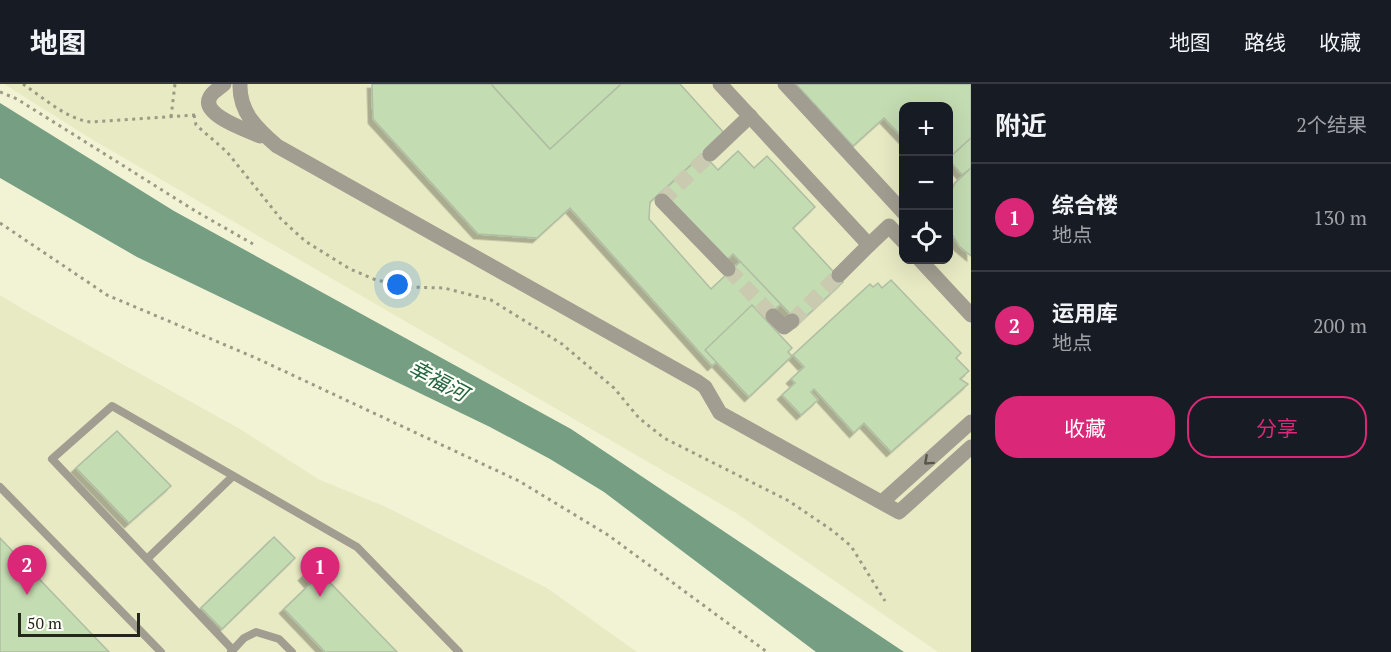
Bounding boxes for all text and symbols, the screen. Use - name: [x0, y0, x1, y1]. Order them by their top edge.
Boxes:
- text: 地图: [30, 24, 86, 61]
- text: 地图: [1169, 28, 1211, 56]
- text: 路线: [1244, 28, 1286, 56]
- text: 收藏: [1319, 28, 1361, 56]
- map controls: [899, 102, 953, 264]
- button: +: [899, 102, 953, 156]
- text: 附近: [995, 108, 1047, 142]
- text: 2个结果: [1296, 111, 1367, 138]
- button: −: [899, 156, 953, 210]
- text: 综合楼: [1052, 190, 1118, 219]
- text: 1: [1009, 204, 1020, 231]
- text: 130 m: [1313, 204, 1367, 231]
- button: locate: [899, 210, 953, 264]
- text: 地点: [1052, 221, 1092, 248]
- your location: [383, 270, 412, 299]
- text: 运用库: [1052, 298, 1118, 327]
- text: 2: [1009, 312, 1020, 339]
- text: 200 m: [1313, 312, 1367, 339]
- text: 地点: [1052, 329, 1092, 356]
- water label: 幸福河: [404, 353, 476, 409]
- button: 收藏: [995, 396, 1175, 458]
- button: 分享: [1187, 396, 1367, 458]
- one-way arrow: [924, 454, 934, 465]
- pin: 2: [8, 546, 46, 595]
- pin: 1: [300, 548, 340, 597]
- scale bar: [18, 610, 140, 638]
- text: 50 m: [27, 612, 62, 634]

